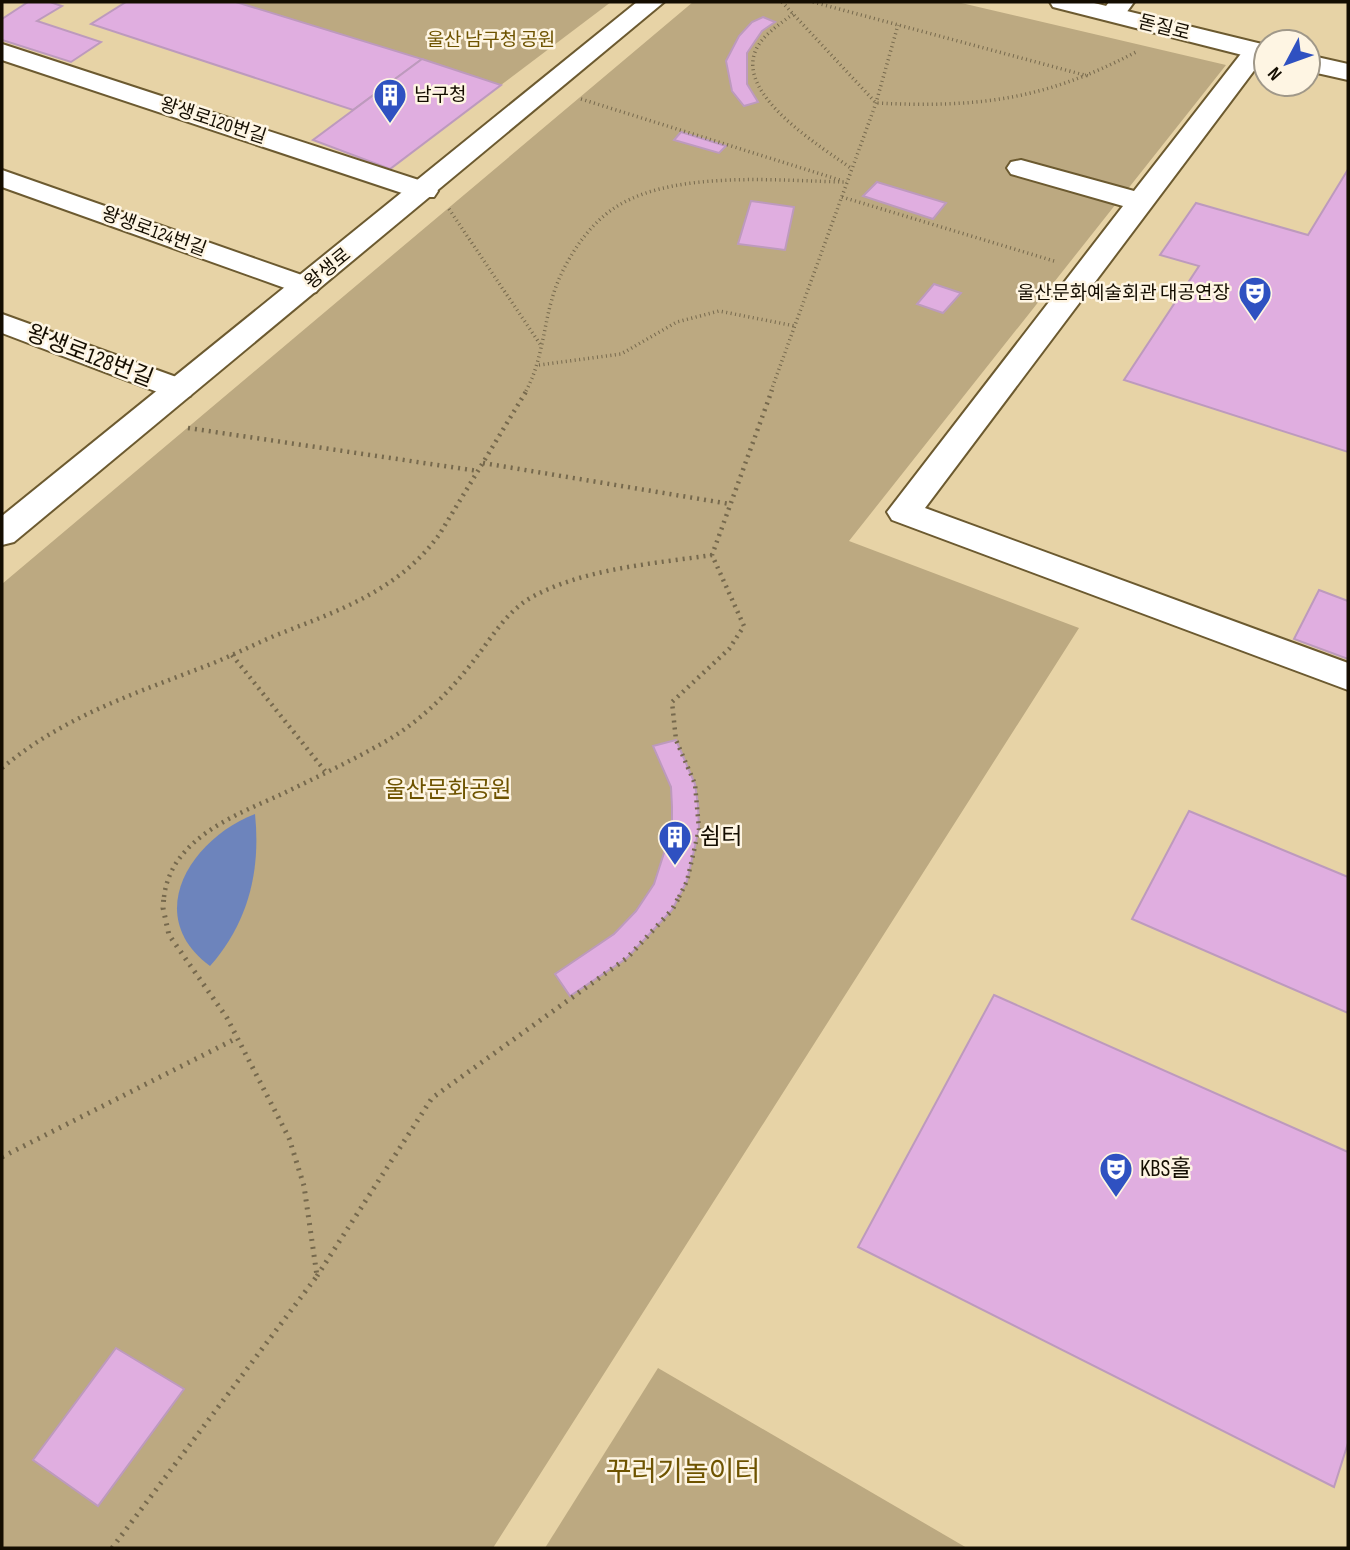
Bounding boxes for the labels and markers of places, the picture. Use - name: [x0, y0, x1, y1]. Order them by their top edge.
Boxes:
- building icon: 남구청: [371, 76, 409, 125]
- place label: 남구청: [414, 84, 466, 107]
- theatre icon: 울산문화예술회관 대공연장: [1236, 274, 1274, 323]
- place label: 울산문화예술회관 대공연장: [1017, 282, 1230, 305]
- building icon: 쉼터: [656, 818, 694, 867]
- place label: 쉼터: [700, 823, 742, 851]
- theatre icon: KBS홀: [1097, 1150, 1135, 1199]
- place label: KBS홀: [1140, 1155, 1192, 1183]

